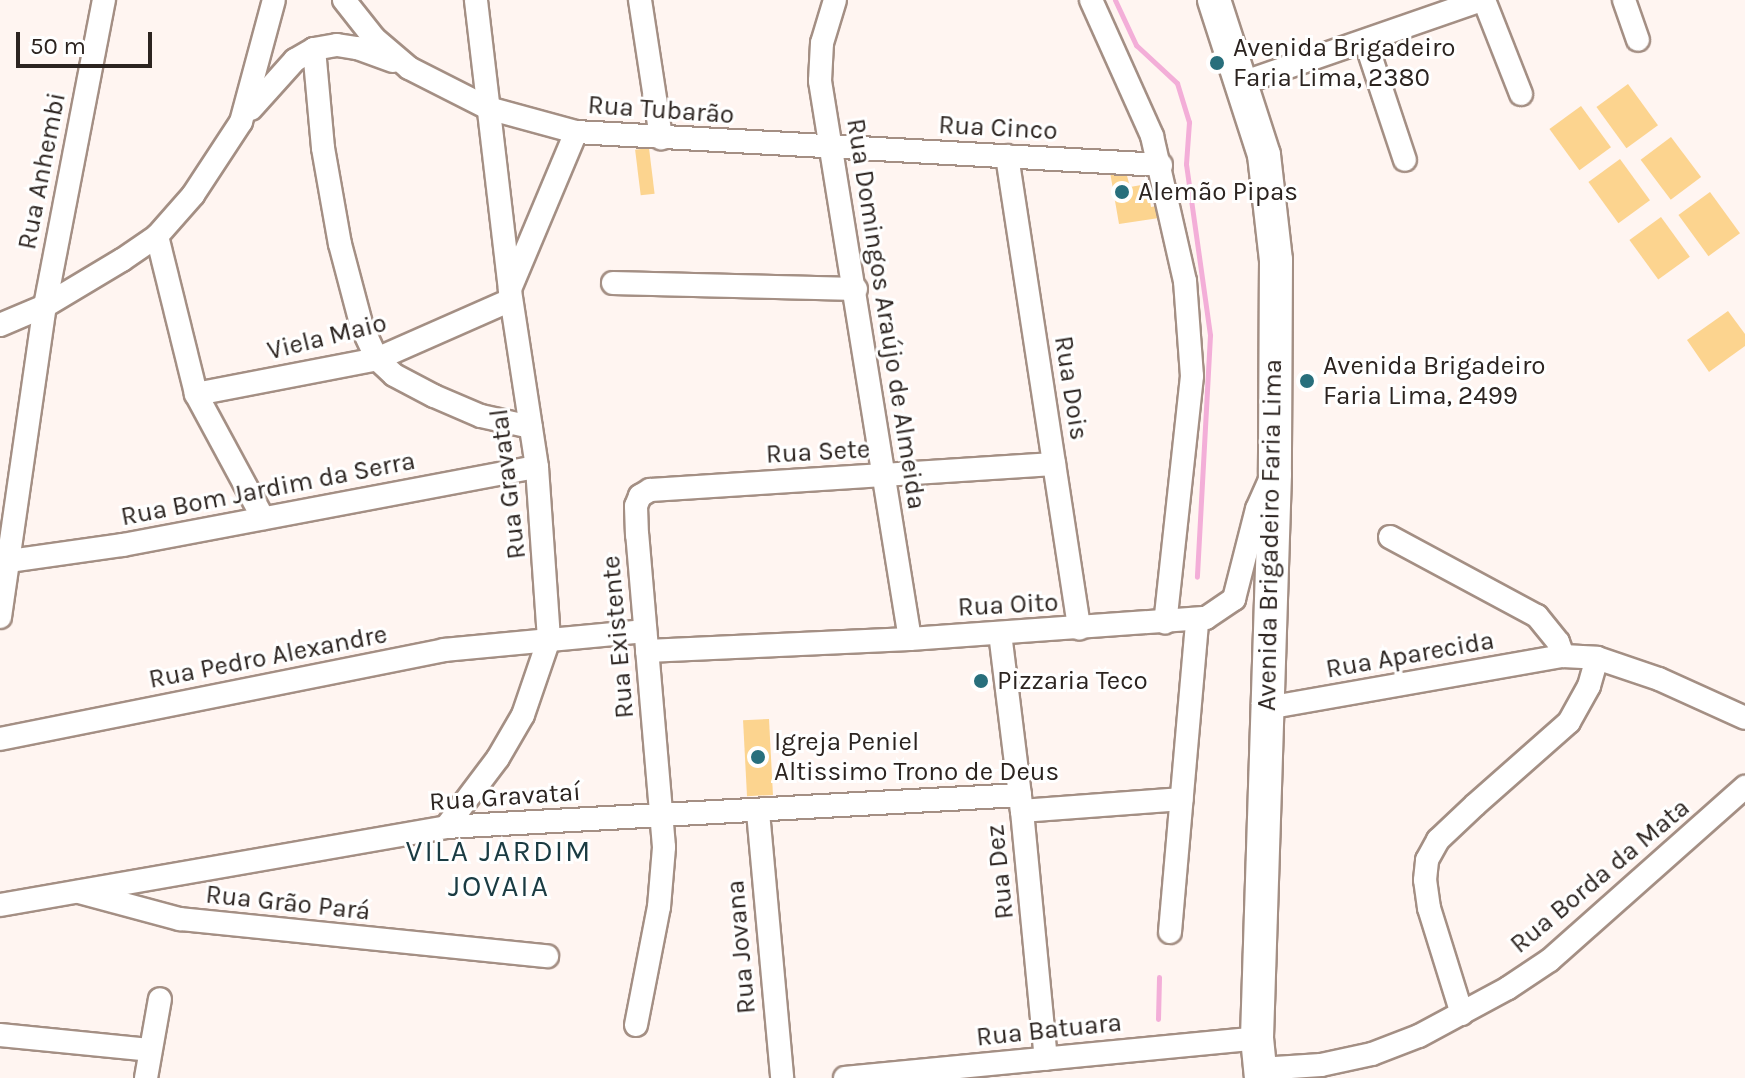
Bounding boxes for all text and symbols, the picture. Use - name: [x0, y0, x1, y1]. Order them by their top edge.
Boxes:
- scale bar: [20, 16, 156, 66]
- text: 50 m: [30, 32, 86, 60]
- place label: Avenida Brigadeiro Faria Lima, 2380: [1233, 32, 1456, 94]
- marker: Avenida Brigadeiro Faria Lima, 2380: [1208, 54, 1226, 72]
- street label: Rua Tubarão: [587, 89, 735, 131]
- street label: Rua Anhembi: [11, 90, 73, 252]
- street label: Rua Cinco: [938, 109, 1058, 147]
- street label: Rua Domingos Araújo de Almeida: [840, 116, 932, 512]
- place label: Alemão Pipas: [1138, 176, 1298, 208]
- marker: Alemão Pipas: [1113, 183, 1131, 201]
- street label: Viela Maio: [264, 307, 390, 367]
- street label: Rua Dois: [1047, 334, 1095, 442]
- place label: Avenida Brigadeiro Faria Lima, 2499: [1323, 350, 1546, 412]
- street label: Avenida Brigadeiro Faria Lima: [1251, 359, 1289, 711]
- marker: Avenida Brigadeiro Faria Lima, 2499: [1298, 372, 1316, 390]
- street label: Rua Gravatal: [483, 407, 533, 561]
- street label: Rua Sete: [765, 434, 871, 470]
- street label: Rua Bom Jardim da Serra: [118, 445, 418, 533]
- street label: Rua Existente: [595, 554, 641, 720]
- street label: Rua Oito: [957, 587, 1059, 623]
- street label: Rua Pedro Alexandre: [146, 619, 390, 695]
- street label: Rua Aparecida: [1323, 625, 1497, 685]
- place label: Pizzaria Teco: [997, 665, 1148, 697]
- marker: Pizzaria Teco: [972, 672, 990, 690]
- place label: Igreja Peniel Altissimo Trono de Deus: [774, 726, 1059, 788]
- marker: Igreja Peniel Altissimo Trono de Deus: [749, 748, 767, 766]
- street label: Rua Gravataí: [428, 776, 582, 818]
- street label: Rua Borda da Mata: [1504, 792, 1696, 960]
- street label: Rua Dez: [980, 823, 1020, 921]
- district label: VILA JARDIM JOVAIA: [406, 833, 592, 904]
- street label: Rua Grão Pará: [204, 879, 372, 927]
- street label: Rua Jovana: [720, 879, 762, 1015]
- street label: Rua Batuara: [975, 1007, 1123, 1053]

